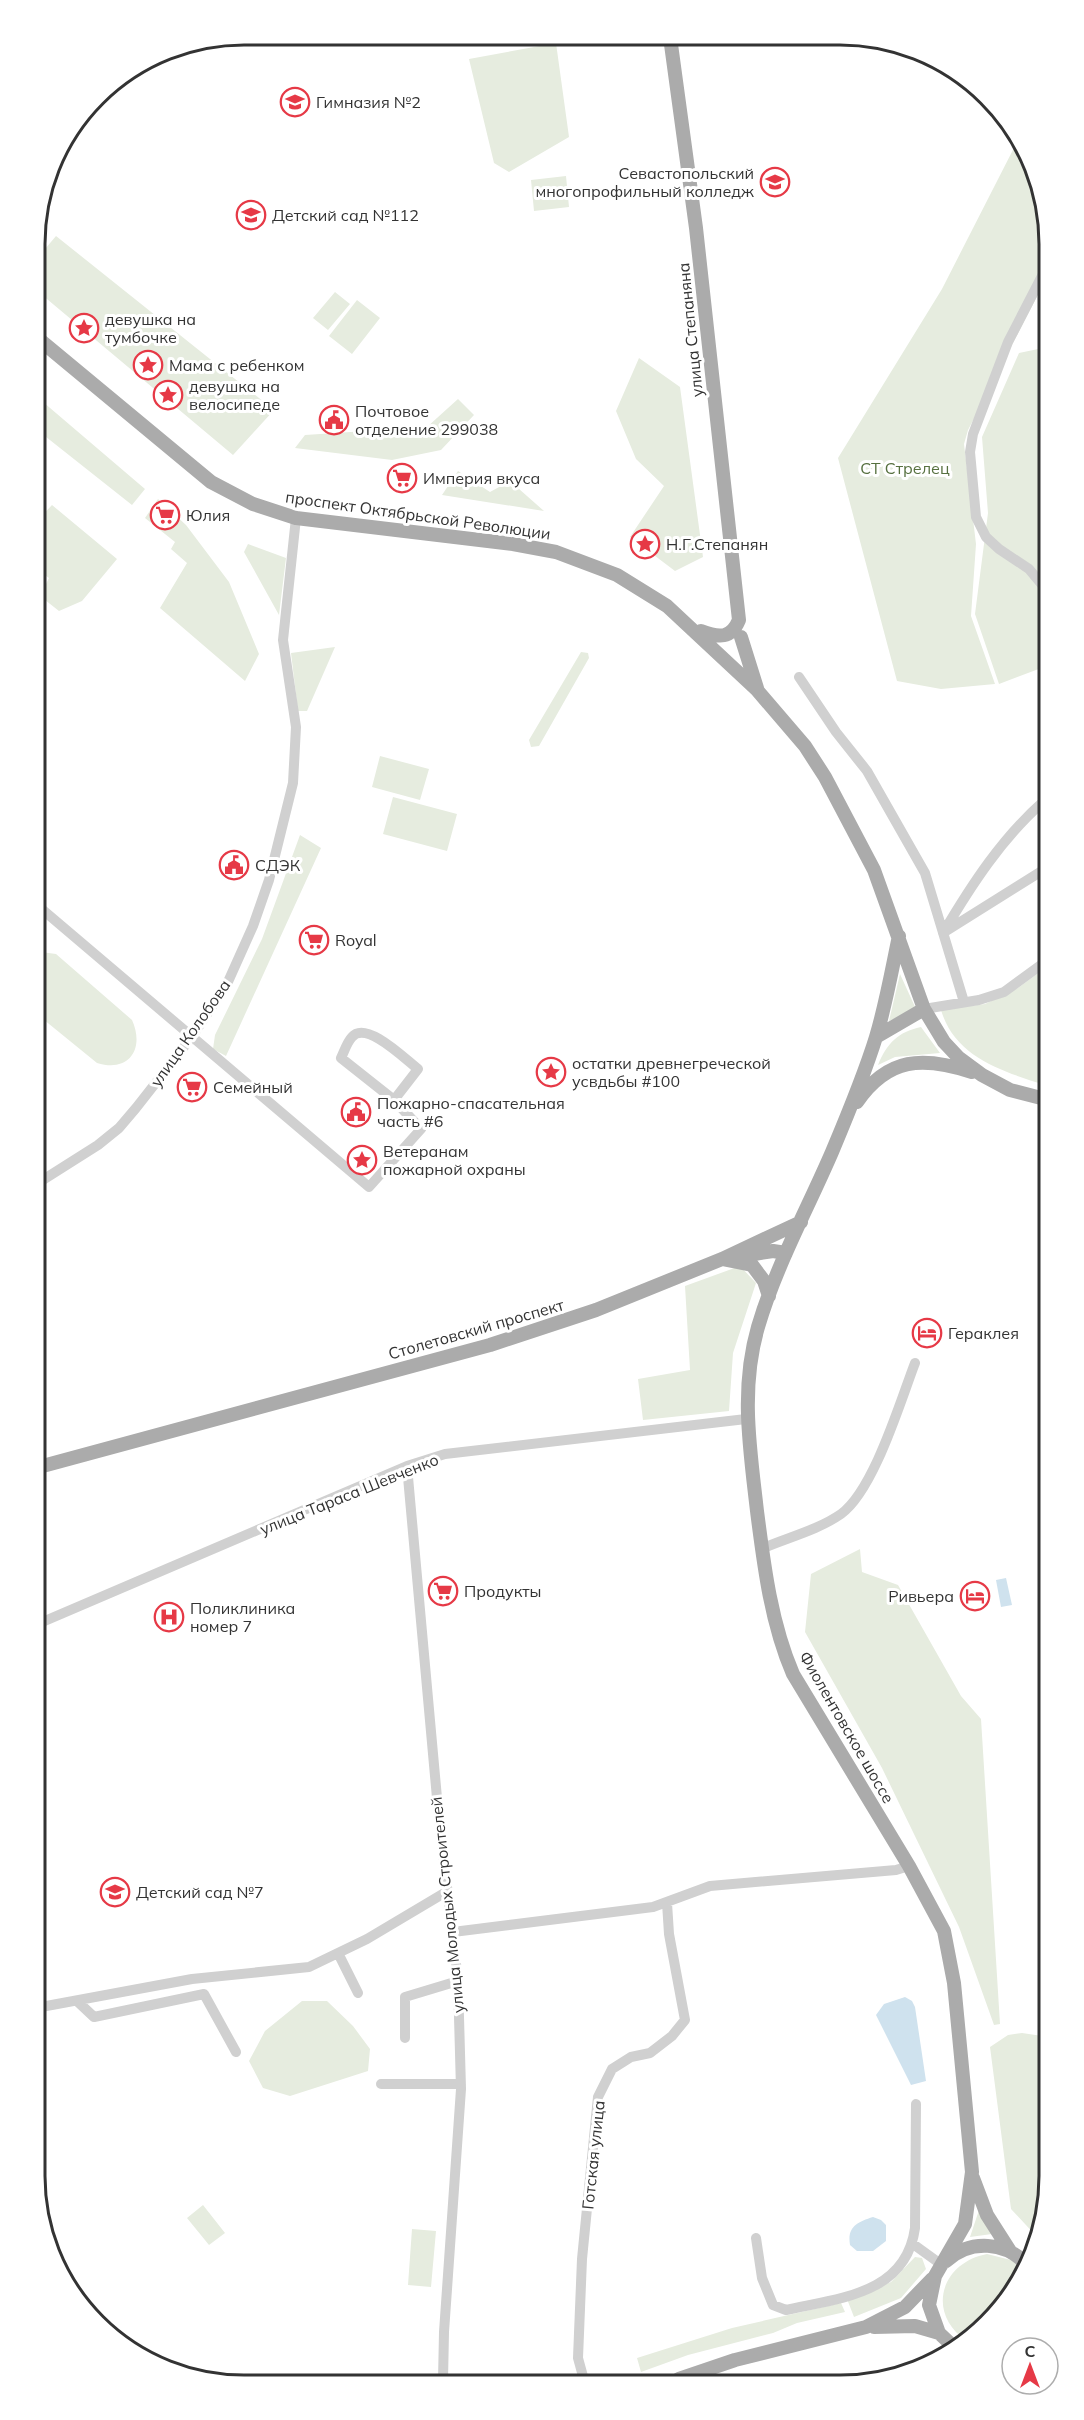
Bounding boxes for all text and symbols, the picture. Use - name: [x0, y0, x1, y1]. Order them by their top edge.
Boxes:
- school or university icon: Гимназия №2: [279, 86, 311, 118]
- place label: Гимназия №2: [316, 92, 421, 112]
- place label: Севастопольский многопрофильный колледж: [535, 163, 754, 201]
- school or university icon: Севастопольский многопрофильный колледж: [759, 166, 791, 198]
- school or university icon: Детский сад №112: [235, 199, 267, 231]
- place label: Детский сад №112: [272, 205, 419, 225]
- street label: улица Степаняна: [673, 262, 707, 398]
- place label: девушка на тумбочке: [105, 309, 196, 347]
- place icon: девушка на тумбочке: [68, 312, 100, 344]
- place icon: Мама с ребенком: [132, 349, 164, 381]
- place label: Мама с ребенком: [169, 355, 305, 375]
- place label: девушка на велосипеде: [189, 376, 280, 414]
- place icon: девушка на велосипеде: [152, 379, 184, 411]
- place label: Почтовое отделение 299038: [355, 401, 498, 439]
- public building icon: Почтовое отделение 299038: [318, 404, 350, 436]
- park label: СТ Стрелец: [860, 458, 950, 478]
- supermarket icon: Империя вкуса: [386, 462, 418, 494]
- place label: Империя вкуса: [423, 468, 540, 488]
- street label: проспект Октябрьской Революции: [284, 486, 552, 544]
- supermarket icon: Юлия: [149, 499, 181, 531]
- place label: Юлия: [186, 505, 230, 525]
- place icon: Н.Г.Степанян: [629, 528, 661, 560]
- place label: Н.Г.Степанян: [666, 534, 768, 554]
- public building icon: СДЭК: [218, 849, 250, 881]
- place label: СДЭК: [255, 855, 301, 875]
- supermarket icon: Royal: [298, 924, 330, 956]
- place label: Royal: [335, 930, 377, 950]
- street label: улица Колобова: [146, 976, 234, 1090]
- place label: остатки древнегреческой усвдьбы #100: [572, 1053, 771, 1091]
- place icon: остатки древнегреческой усвдьбы #100: [535, 1056, 567, 1088]
- supermarket icon: Семейный: [176, 1071, 208, 1103]
- place label: Семейный: [213, 1077, 293, 1097]
- place label: Пожарно-спасательная часть #6: [377, 1093, 565, 1131]
- public building icon: Пожарно-спасательная часть #6: [340, 1096, 372, 1128]
- place label: Ветеранам пожарной охраны: [383, 1141, 526, 1179]
- place icon: Ветеранам пожарной охраны: [346, 1144, 378, 1176]
- street label: Столетовский проспект: [386, 1294, 567, 1364]
- hotel icon: Гераклея: [911, 1317, 943, 1349]
- place label: Гераклея: [948, 1323, 1019, 1343]
- street label: улица Тараса Шевченко: [257, 1449, 441, 1539]
- supermarket icon: Продукты: [427, 1575, 459, 1607]
- hotel icon: Ривьера: [959, 1580, 991, 1612]
- place label: Продукты: [464, 1581, 541, 1601]
- place label: Ривьера: [888, 1586, 954, 1606]
- place label: Поликлиника номер 7: [190, 1598, 295, 1636]
- hospital icon: Поликлиника номер 7: [153, 1601, 185, 1633]
- street label: Фиолентовское шоссе: [795, 1647, 899, 1807]
- street label: улица Молодых Строителей: [426, 1796, 468, 2014]
- school or university icon: Детский сад №7: [99, 1876, 131, 1908]
- place label: Детский сад №7: [136, 1882, 264, 1902]
- street label: Готская улица: [577, 2099, 609, 2211]
- north arrow: [1000, 2336, 1060, 2396]
- text: С: [1025, 2341, 1036, 2361]

